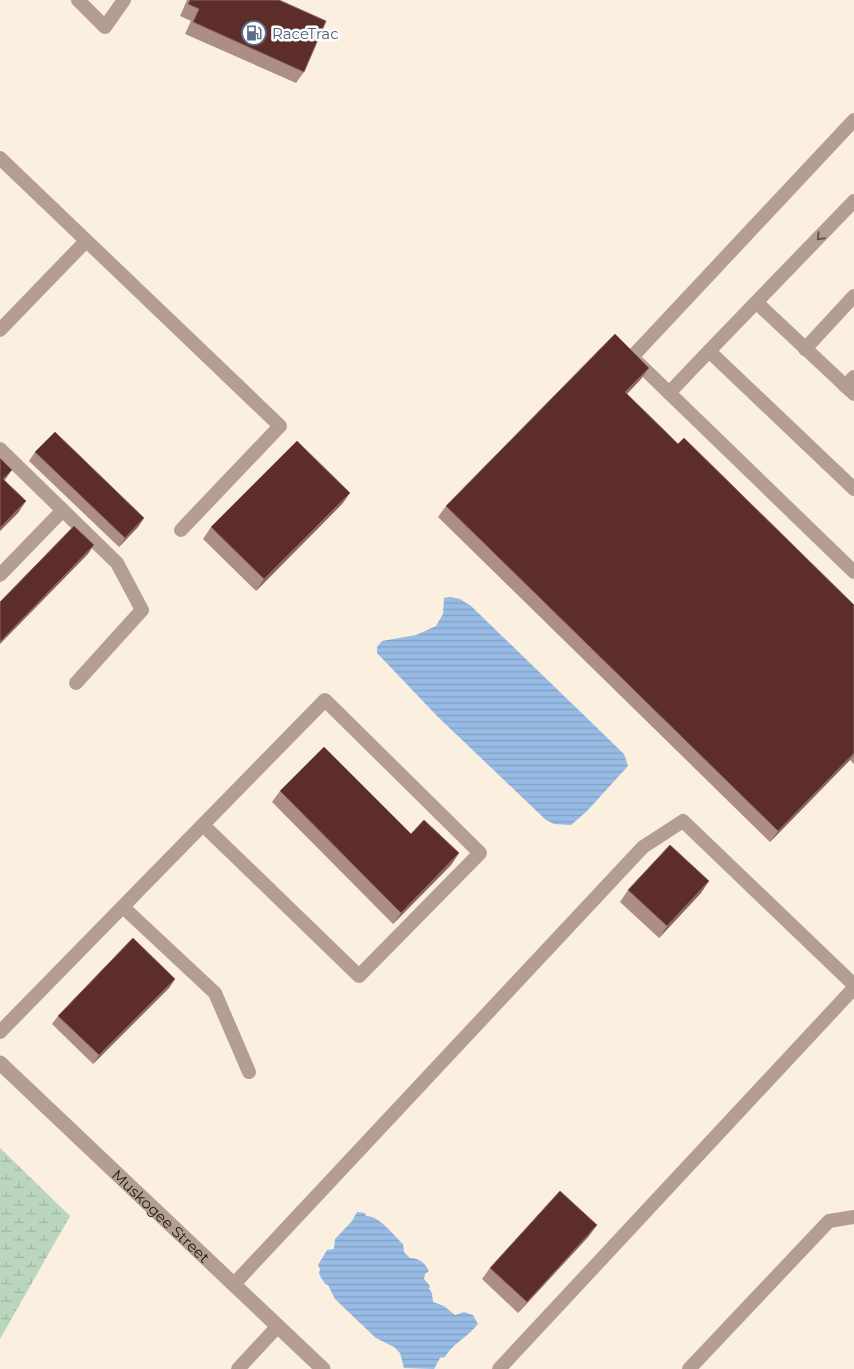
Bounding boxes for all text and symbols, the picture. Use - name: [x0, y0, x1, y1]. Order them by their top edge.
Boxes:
- fuel station icon: RaceTrac: [241, 20, 267, 46]
- place label: RaceTrac: [272, 24, 339, 43]
- one-way arrow: [817, 231, 826, 240]
- street label: Muskogee Street: [108, 1165, 214, 1266]

